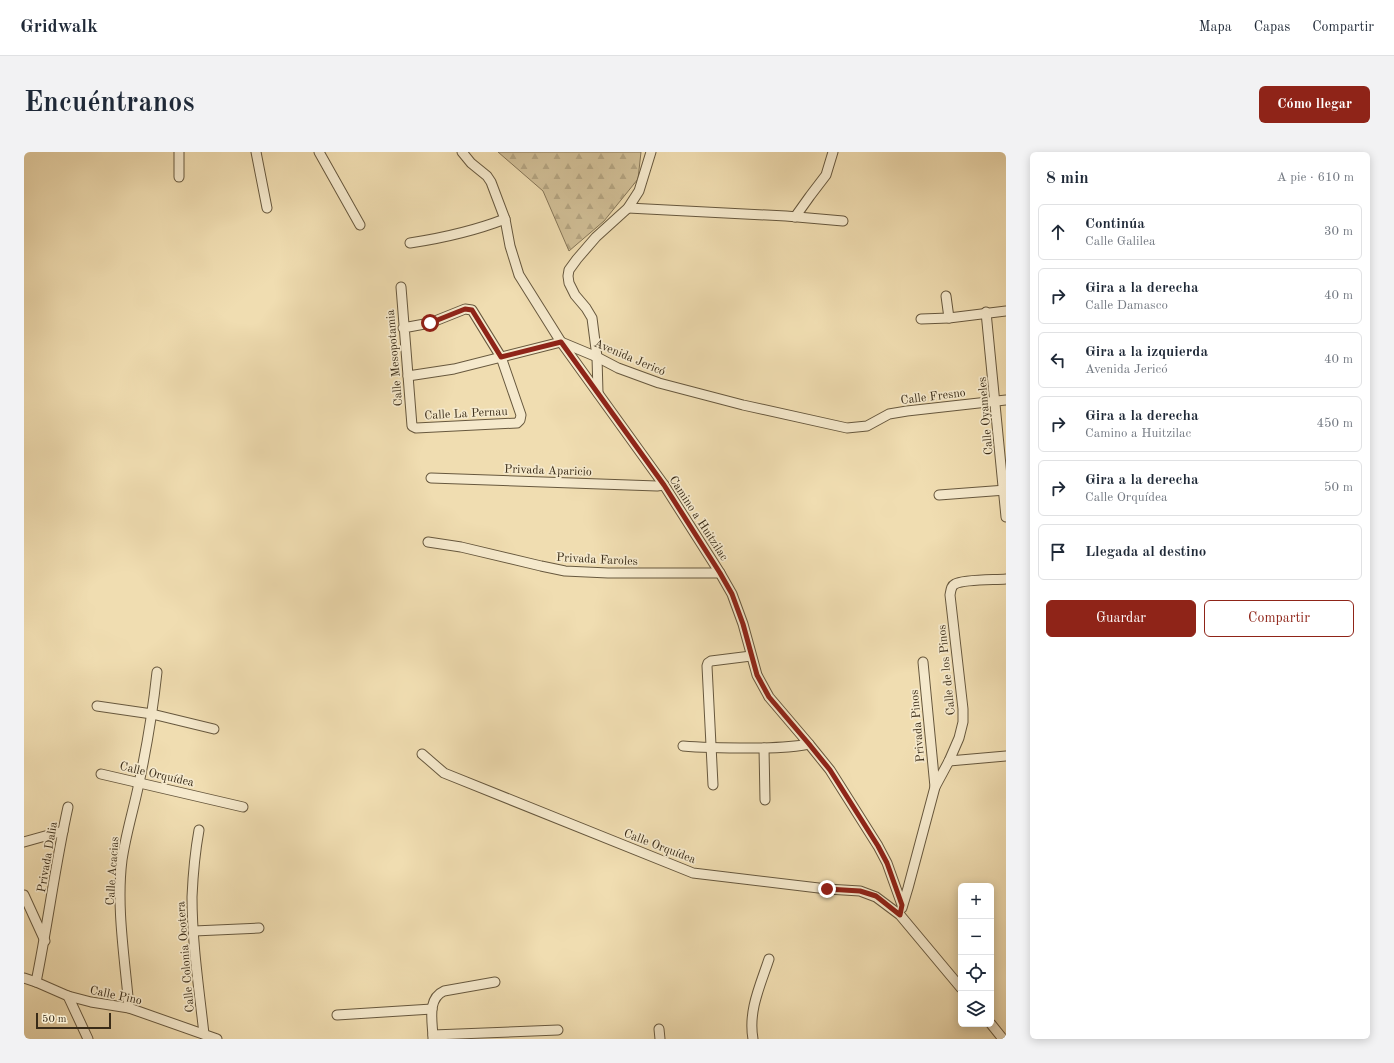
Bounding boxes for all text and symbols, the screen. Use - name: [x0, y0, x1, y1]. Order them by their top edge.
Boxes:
- text: Gridwalk: [20, 18, 98, 37]
- text: Mapa: [1199, 20, 1232, 34]
- text: Capas: [1254, 20, 1290, 34]
- text: Compartir: [1312, 20, 1374, 34]
- button: Cómo llegar: [1259, 86, 1370, 123]
- text: Encuéntranos: [24, 90, 194, 118]
- text: 8 min: [1046, 170, 1089, 187]
- text: A pie · 610 m: [1277, 171, 1354, 184]
- text: Continúa: [1085, 217, 1145, 232]
- icon: ahead: [1047, 221, 1069, 243]
- text: 30 m: [1324, 225, 1353, 238]
- text: Calle Galilea: [1085, 235, 1156, 248]
- text: Gira a la derecha: [1085, 281, 1199, 296]
- icon: right: [1047, 285, 1069, 307]
- text: 40 m: [1324, 289, 1353, 302]
- text: Calle Damasco: [1085, 299, 1168, 312]
- street label: Calle Mesopotamia: [385, 309, 405, 407]
- route start: [421, 314, 439, 332]
- street label: Avenida Jericó: [592, 337, 667, 378]
- text: Gira a la izquierda: [1085, 345, 1208, 360]
- icon: left: [1047, 349, 1069, 371]
- text: 40 m: [1324, 353, 1353, 366]
- text: Avenida Jericó: [1085, 363, 1168, 376]
- street label: Calle Oyameles: [977, 376, 995, 456]
- street label: Calle Fresno: [900, 387, 966, 407]
- street label: Calle La Pernau: [424, 406, 509, 422]
- text: Gira a la derecha: [1085, 409, 1199, 424]
- icon: right: [1047, 413, 1069, 435]
- text: 450 m: [1316, 417, 1353, 430]
- text: Camino a Huitzilac: [1085, 427, 1191, 440]
- street label: Privada Aparicio: [504, 463, 592, 479]
- text: Gira a la derecha: [1085, 473, 1199, 488]
- street label: Camino a Huitzilac: [666, 474, 730, 563]
- icon: right: [1047, 477, 1069, 499]
- text: 50 m: [1324, 481, 1353, 494]
- text: Calle Orquídea: [1085, 491, 1167, 504]
- icon: arrive: [1047, 541, 1069, 563]
- text: Llegada al destino: [1085, 545, 1206, 560]
- street label: Privada Faroles: [556, 552, 638, 568]
- button: Guardar: [1046, 600, 1196, 637]
- button: Compartir: [1204, 600, 1354, 637]
- street label: Calle de los Pinos: [936, 624, 958, 716]
- street label: Privada Pinos: [909, 689, 927, 763]
- street label: Calle Orquídea: [118, 761, 195, 789]
- street label: Privada Dalia: [36, 821, 60, 893]
- street label: Calle Orquídea: [622, 828, 697, 866]
- street label: Calle Acacias: [105, 836, 121, 906]
- route end: [818, 880, 836, 898]
- map controls: [958, 883, 994, 1027]
- button: +: [958, 883, 994, 919]
- street label: Calle Colonia Ocotera: [175, 901, 197, 1013]
- button: −: [958, 919, 994, 955]
- button: locate: [958, 955, 994, 991]
- street label: Calle Pino: [89, 985, 143, 1007]
- button: layers: [958, 991, 994, 1027]
- scale bar: [36, 1011, 111, 1030]
- text: 50 m: [42, 1014, 67, 1025]

